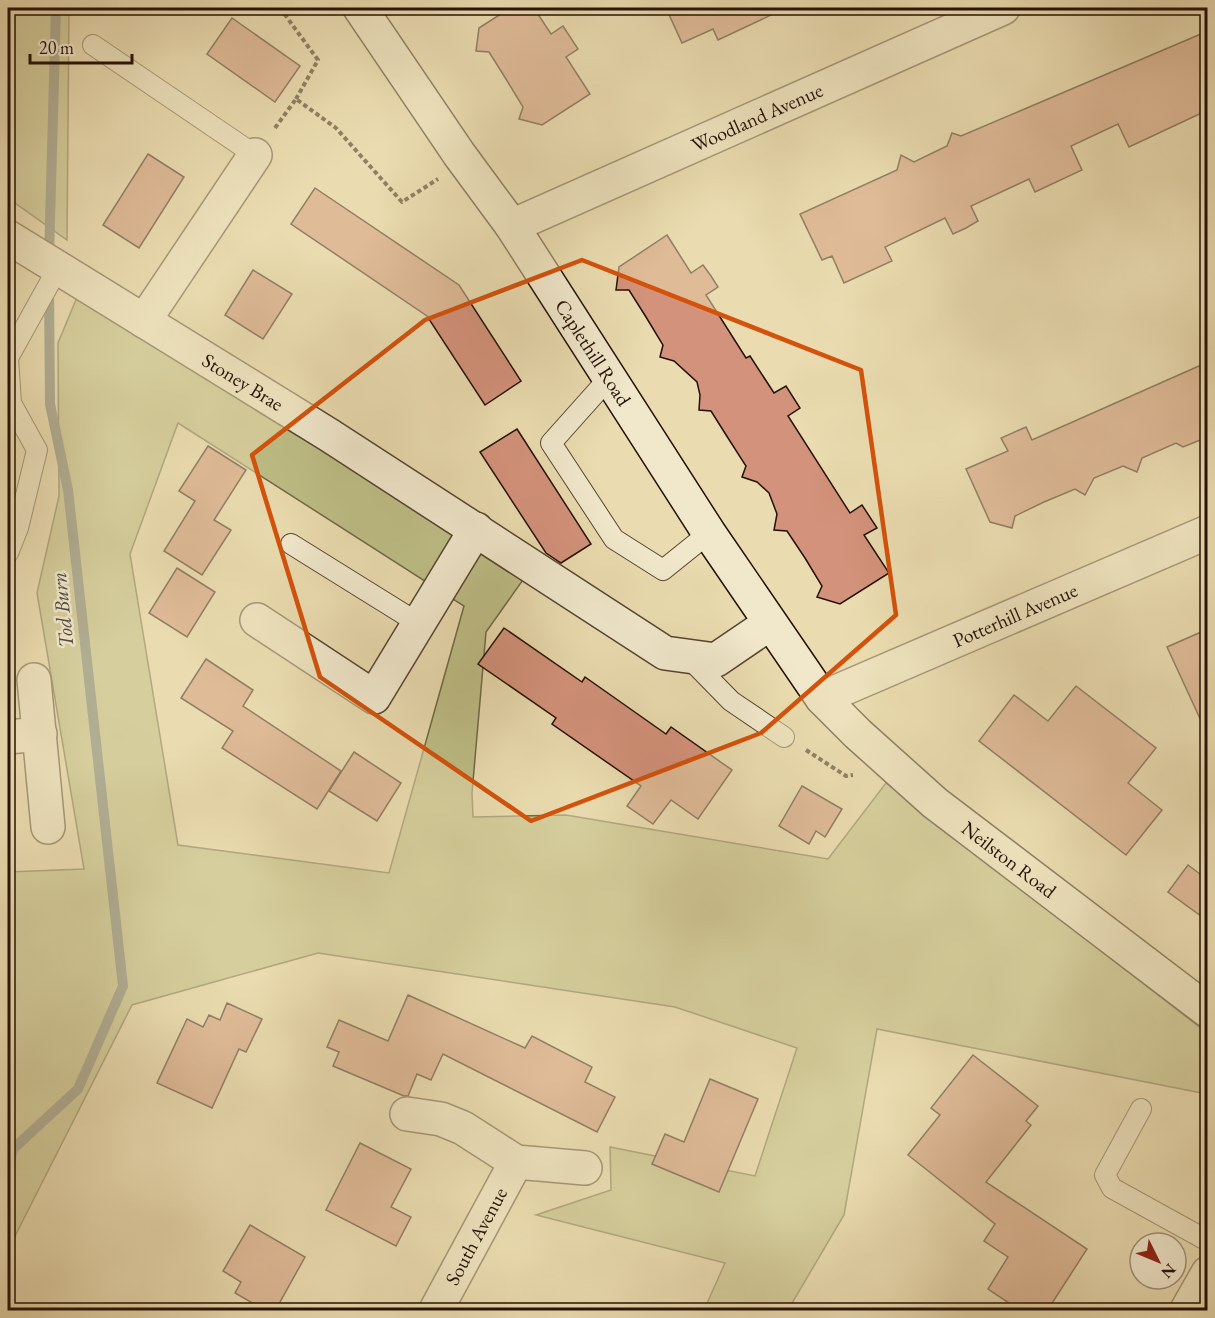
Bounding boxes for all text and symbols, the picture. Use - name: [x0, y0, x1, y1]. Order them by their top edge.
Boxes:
- scale bar: [30, 27, 132, 65]
- text: 20 m: [39, 36, 74, 59]
- street label: Woodland Avenue: [687, 77, 827, 158]
- street label: Caplethill Road: [549, 294, 637, 411]
- street label: Stoney Brae: [197, 347, 289, 417]
- water label: Tod Burn: [45, 571, 79, 649]
- street label: Potterhill Avenue: [949, 577, 1081, 653]
- street label: Neilston Road: [956, 815, 1062, 904]
- street label: South Avenue: [439, 1182, 513, 1290]
- north arrow: [1128, 1231, 1188, 1291]
- text: N: [1156, 1259, 1181, 1283]

